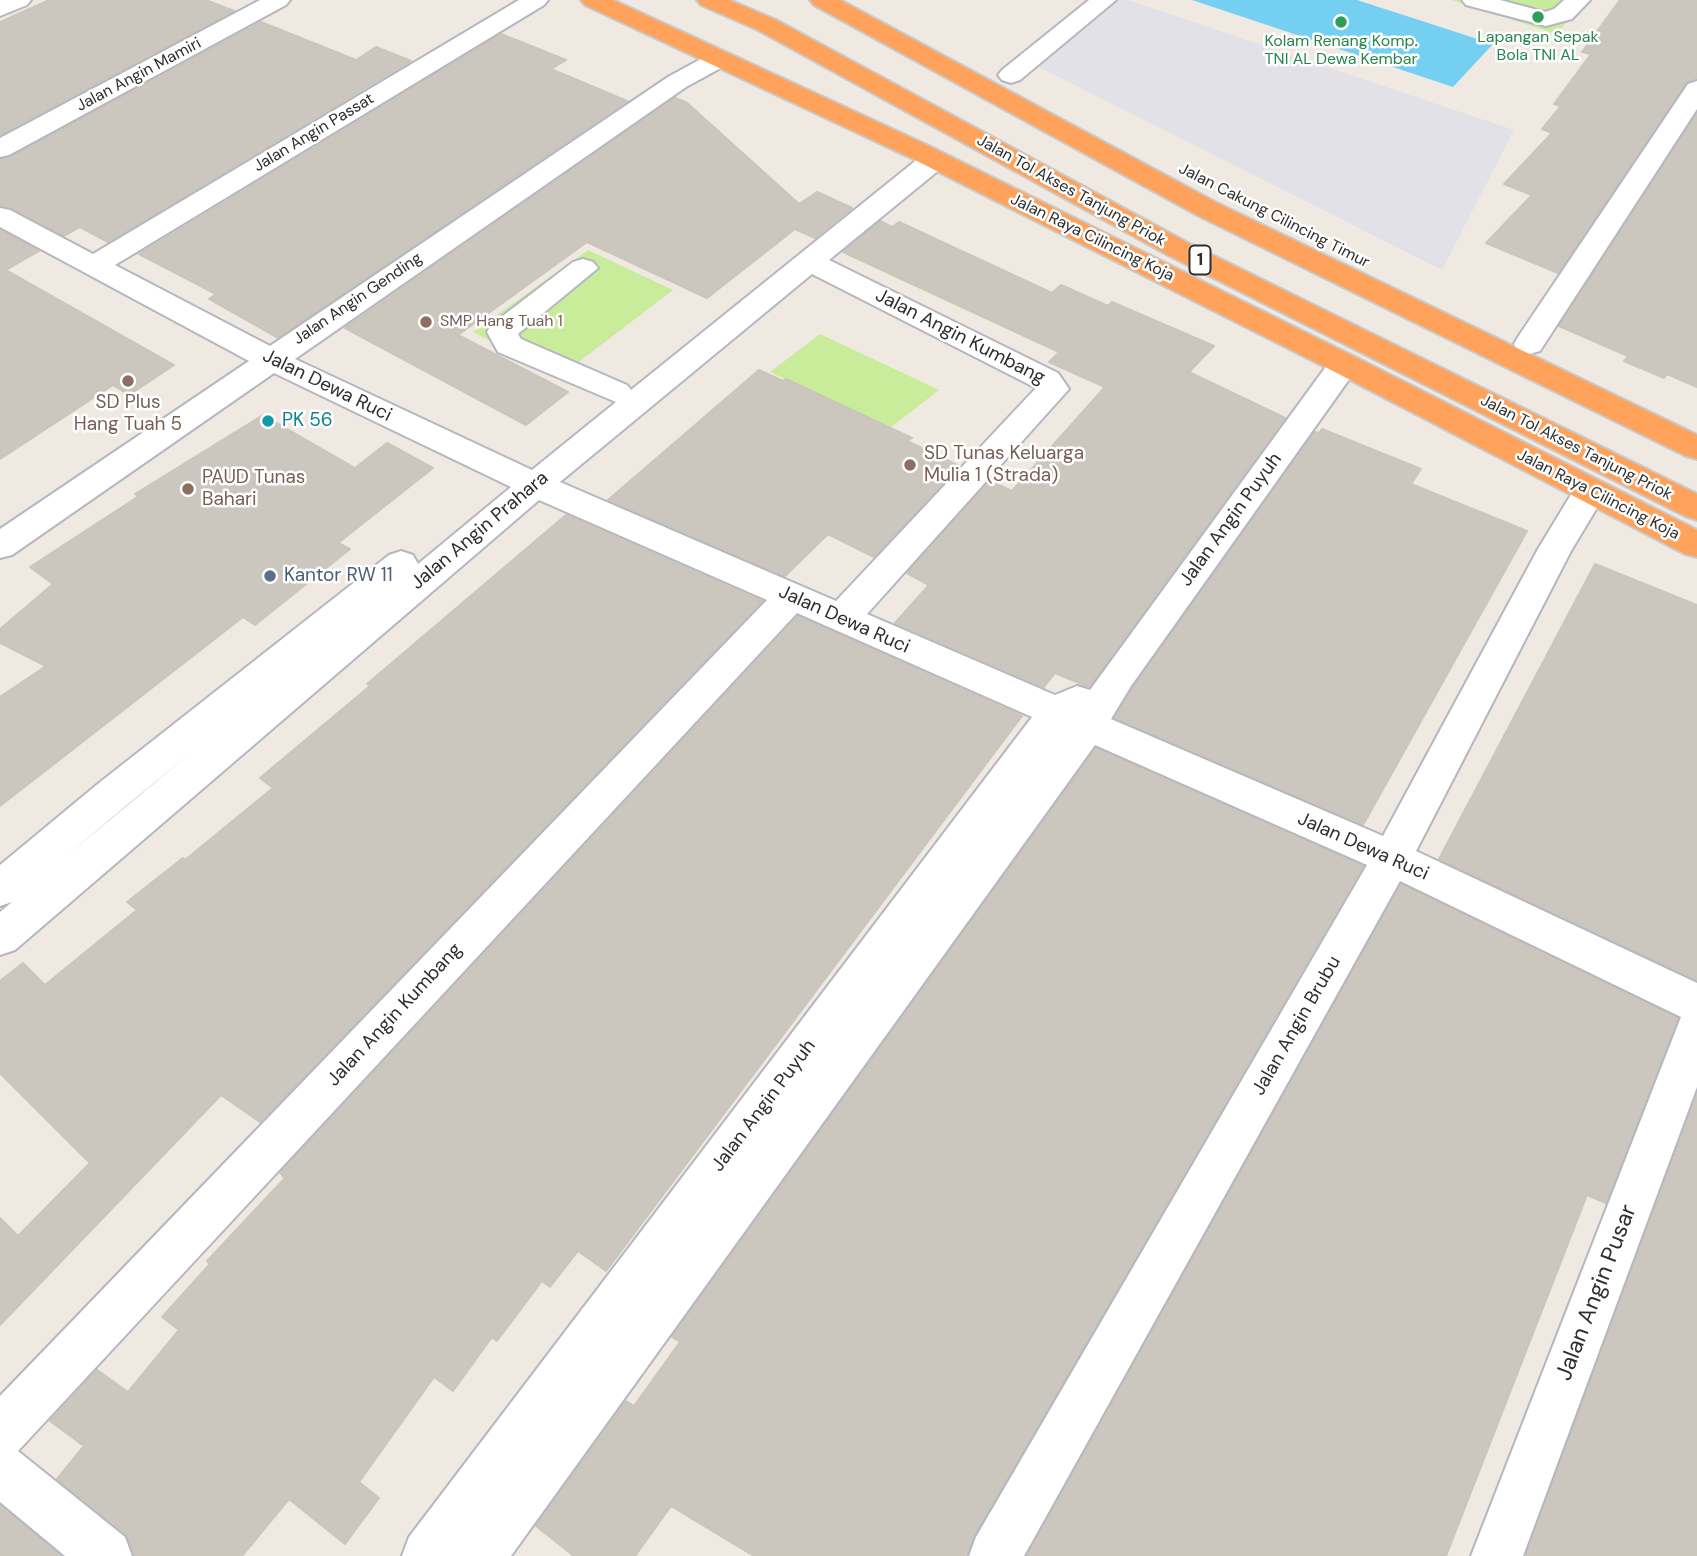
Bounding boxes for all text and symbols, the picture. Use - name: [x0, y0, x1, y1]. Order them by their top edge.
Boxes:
- marker: Lapangan Sepak Bola TNI AL: [1530, 9, 1546, 25]
- marker: Kolam Renang Komp. TNI AL Dewa Kembar: [1333, 14, 1349, 30]
- place label: Lapangan Sepak Bola TNI AL: [1477, 28, 1599, 66]
- place label: Kolam Renang Komp. TNI AL Dewa Kembar: [1264, 32, 1418, 70]
- street label: Jalan Angin Mamiri: [73, 34, 205, 116]
- street label: Jalan Angin Passat: [250, 90, 378, 176]
- street label: Jalan Tol Akses Tanjung Priok: [973, 131, 1169, 251]
- street label: Jalan Cakung Cilincing Timur: [1175, 159, 1373, 273]
- street label: Jalan Raya Cilincing Koja: [1007, 190, 1177, 286]
- road number: 1: [1190, 246, 1210, 274]
- street label: Jalan Angin Gending: [290, 249, 426, 349]
- street label: Jalan Angin Kumbang: [871, 284, 1049, 390]
- place label: SMP Hang Tuah 1: [440, 312, 563, 332]
- marker: SMP Hang Tuah 1: [418, 314, 434, 330]
- street label: Jalan Dewa Ruci: [259, 345, 395, 427]
- marker: SD Plus Hang Tuah 5: [120, 373, 136, 389]
- street label: Jalan Tol Akses Tanjung Priok: [1477, 391, 1675, 505]
- place label: SD Plus Hang Tuah 5: [74, 392, 182, 436]
- place label: PK 56: [282, 410, 333, 432]
- marker: PK 56: [260, 413, 276, 429]
- place label: SD Tunas Keluarga Mulia 1 (Strada): [924, 443, 1084, 487]
- street label: Jalan Raya Cilincing Koja: [1514, 446, 1682, 544]
- street label: Jalan Angin Puyuh: [1175, 449, 1287, 591]
- marker: SD Tunas Keluarga Mulia 1 (Strada): [902, 457, 918, 473]
- place label: PAUD Tunas Bahari: [202, 467, 305, 511]
- street label: Jalan Angin Prahara: [407, 467, 553, 595]
- marker: PAUD Tunas Bahari: [180, 481, 196, 497]
- place label: Kantor RW 11: [284, 565, 393, 587]
- marker: Kantor RW 11: [262, 568, 278, 584]
- street label: Jalan Dewa Ruci: [775, 581, 913, 659]
- street label: Jalan Dewa Ruci: [1294, 808, 1432, 886]
- street label: Jalan Angin Kumbang: [323, 939, 467, 1091]
- street label: Jalan Angin Brubu: [1248, 952, 1346, 1100]
- street label: Jalan Angin Puyuh: [707, 1036, 821, 1176]
- street label: Jalan Angin Pusar: [1551, 1201, 1643, 1385]

